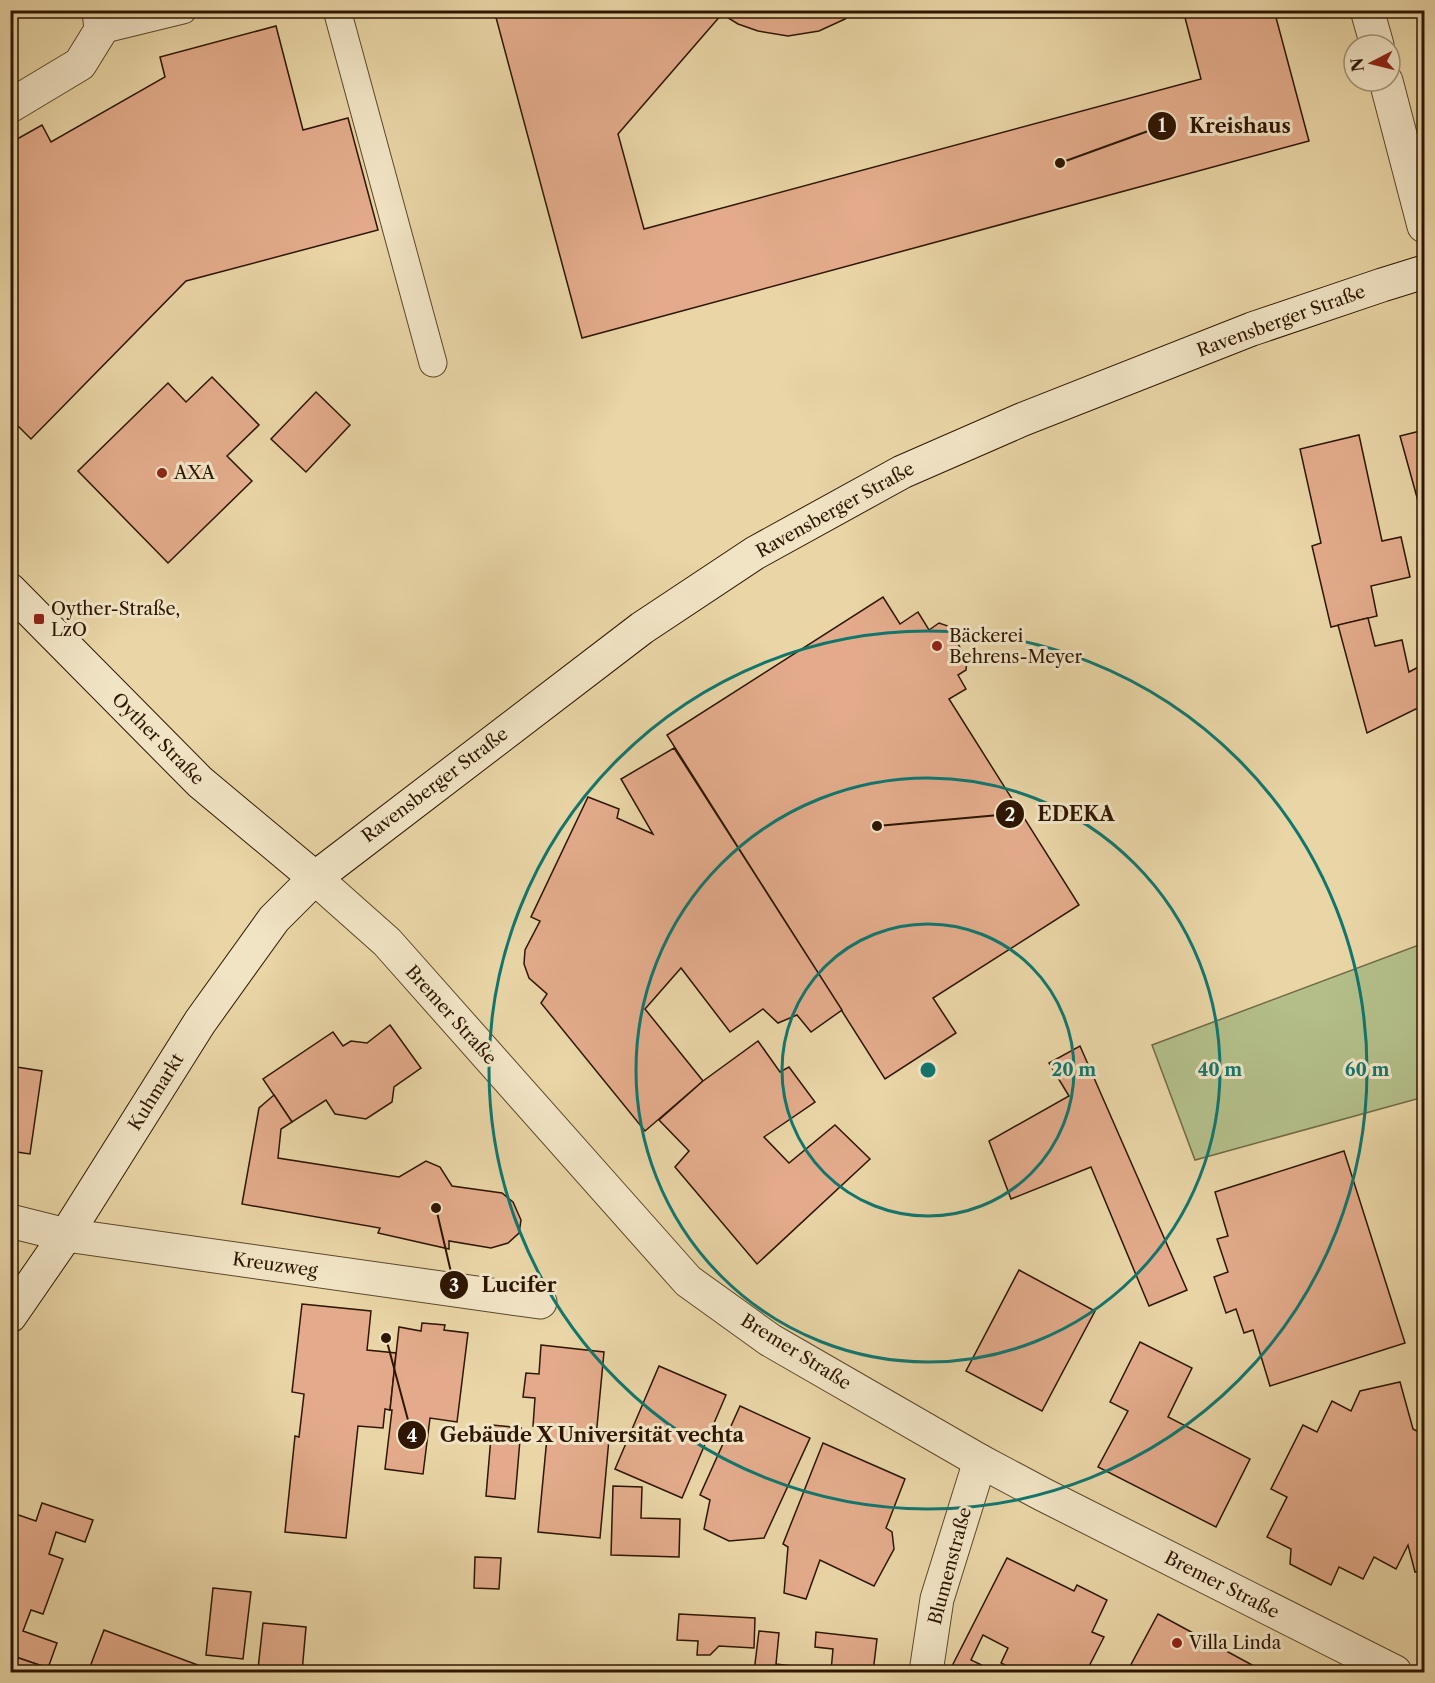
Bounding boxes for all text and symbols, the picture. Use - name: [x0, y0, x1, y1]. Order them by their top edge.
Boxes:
- north arrow: [1342, 33, 1402, 93]
- text: N: [1346, 57, 1368, 73]
- callout: Kreishaus: [1147, 107, 1303, 145]
- text: Kreishaus: [1189, 114, 1291, 138]
- text: 1: [1158, 115, 1166, 137]
- street label: Ravensberger Straße: [1194, 280, 1368, 362]
- street label: Ravensberger Straße: [752, 457, 918, 563]
- place label: AXA: [173, 462, 215, 484]
- marker: AXA: [155, 466, 169, 480]
- place label: Oyther-Straße, LzO: [51, 598, 180, 641]
- marker: Oyther-Straße, LzO: [32, 612, 46, 626]
- place label: Bäckerei Behrens-Meyer: [949, 625, 1083, 668]
- marker: Bäckerei Behrens-Meyer: [930, 639, 944, 653]
- street label: Oyther Straße: [107, 688, 209, 790]
- street label: Ravensberger Straße: [358, 723, 512, 847]
- callout: EDEKA: [995, 795, 1127, 833]
- text: EDEKA: [1037, 802, 1115, 826]
- text: 2: [1005, 804, 1015, 826]
- street label: Bremer Straße: [401, 961, 501, 1069]
- street label: Kuhmarkt: [124, 1049, 189, 1135]
- text: 20 m: [1052, 1059, 1096, 1081]
- text: 40 m: [1198, 1059, 1242, 1081]
- text: 60 m: [1345, 1059, 1389, 1081]
- centre of rings: [918, 1060, 938, 1080]
- street label: Kreuzweg: [231, 1248, 320, 1282]
- callout: Lucifer: [439, 1266, 569, 1304]
- text: Lucifer: [481, 1273, 557, 1297]
- text: 3: [449, 1275, 459, 1297]
- street label: Bremer Straße: [737, 1309, 855, 1395]
- callout: Gebäude X Universität vechta: [397, 1416, 757, 1454]
- text: Gebäude X Universität vechta: [440, 1423, 745, 1447]
- text: 4: [407, 1425, 417, 1447]
- street label: Blumenstraße: [924, 1505, 976, 1627]
- street label: Bremer Straße: [1161, 1547, 1283, 1623]
- place label: Villa Linda: [1188, 1632, 1282, 1654]
- marker: Villa Linda: [1170, 1636, 1184, 1650]

